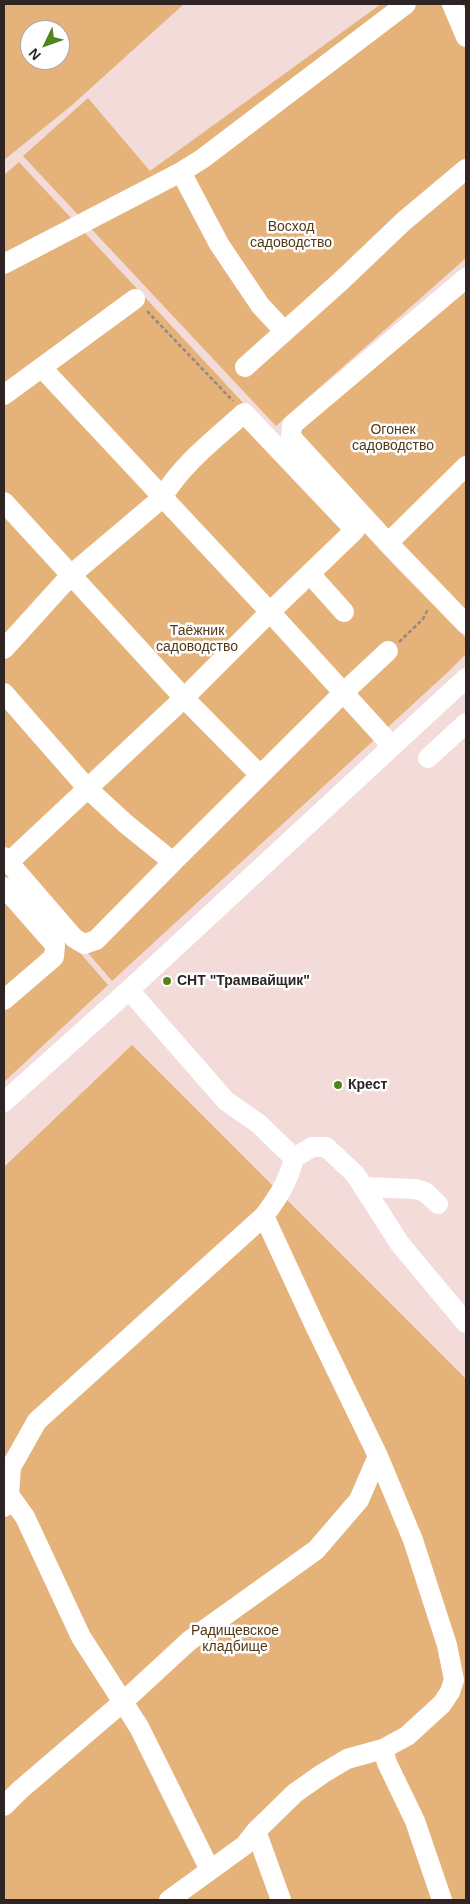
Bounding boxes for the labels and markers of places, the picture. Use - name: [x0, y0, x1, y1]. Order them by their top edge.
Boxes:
- place label: СНТ "Трамвайщик": [177, 973, 310, 989]
- marker: СНТ "Трамвайщик": [161, 975, 173, 987]
- place label: Крест: [348, 1077, 387, 1093]
- marker: Крест: [332, 1079, 344, 1091]

